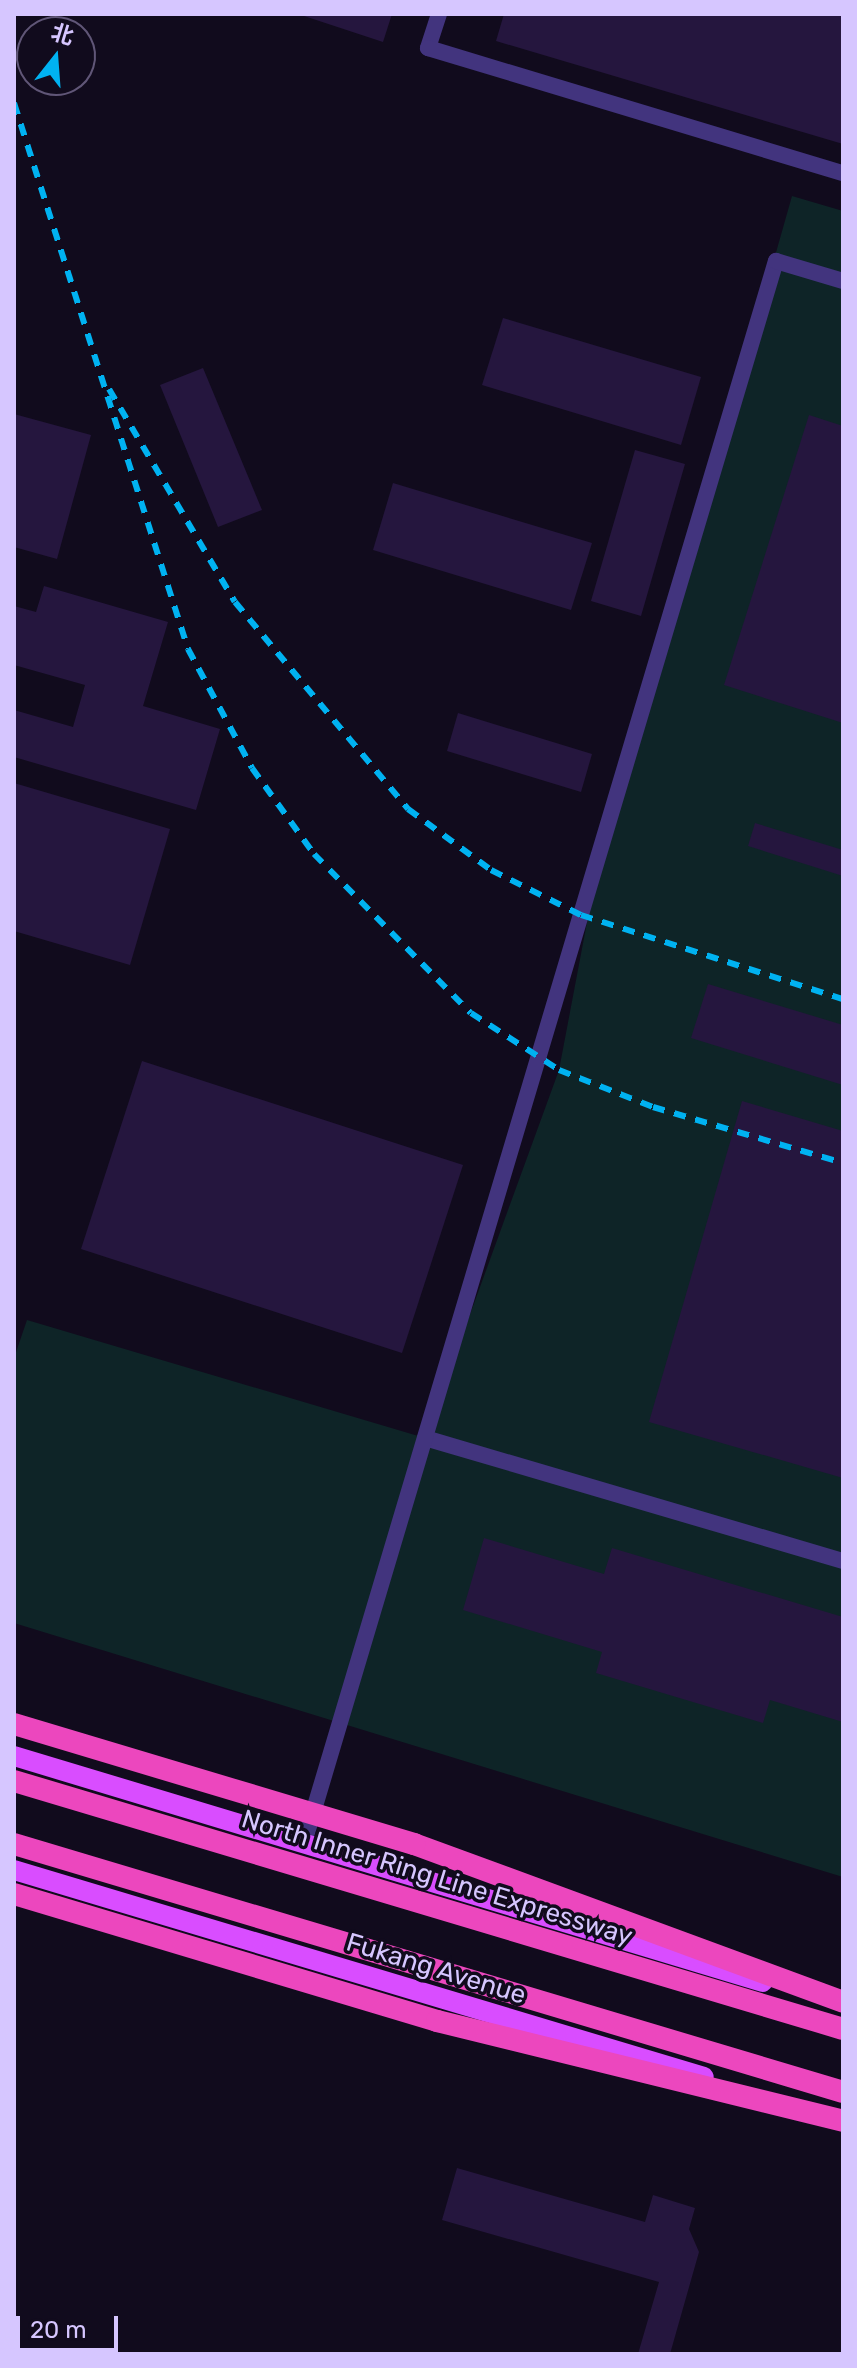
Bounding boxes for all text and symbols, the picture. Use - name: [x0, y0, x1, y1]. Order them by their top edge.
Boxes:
- north arrow: [16, 16, 96, 96]
- text: 北: [48, 18, 77, 51]
- street label: North Inner Ring Line Expressway: [237, 1803, 637, 1953]
- street label: Fukang Avenue: [342, 1927, 530, 2011]
- scale bar: [20, 2300, 122, 2350]
- text: 20 m: [30, 2316, 87, 2344]

